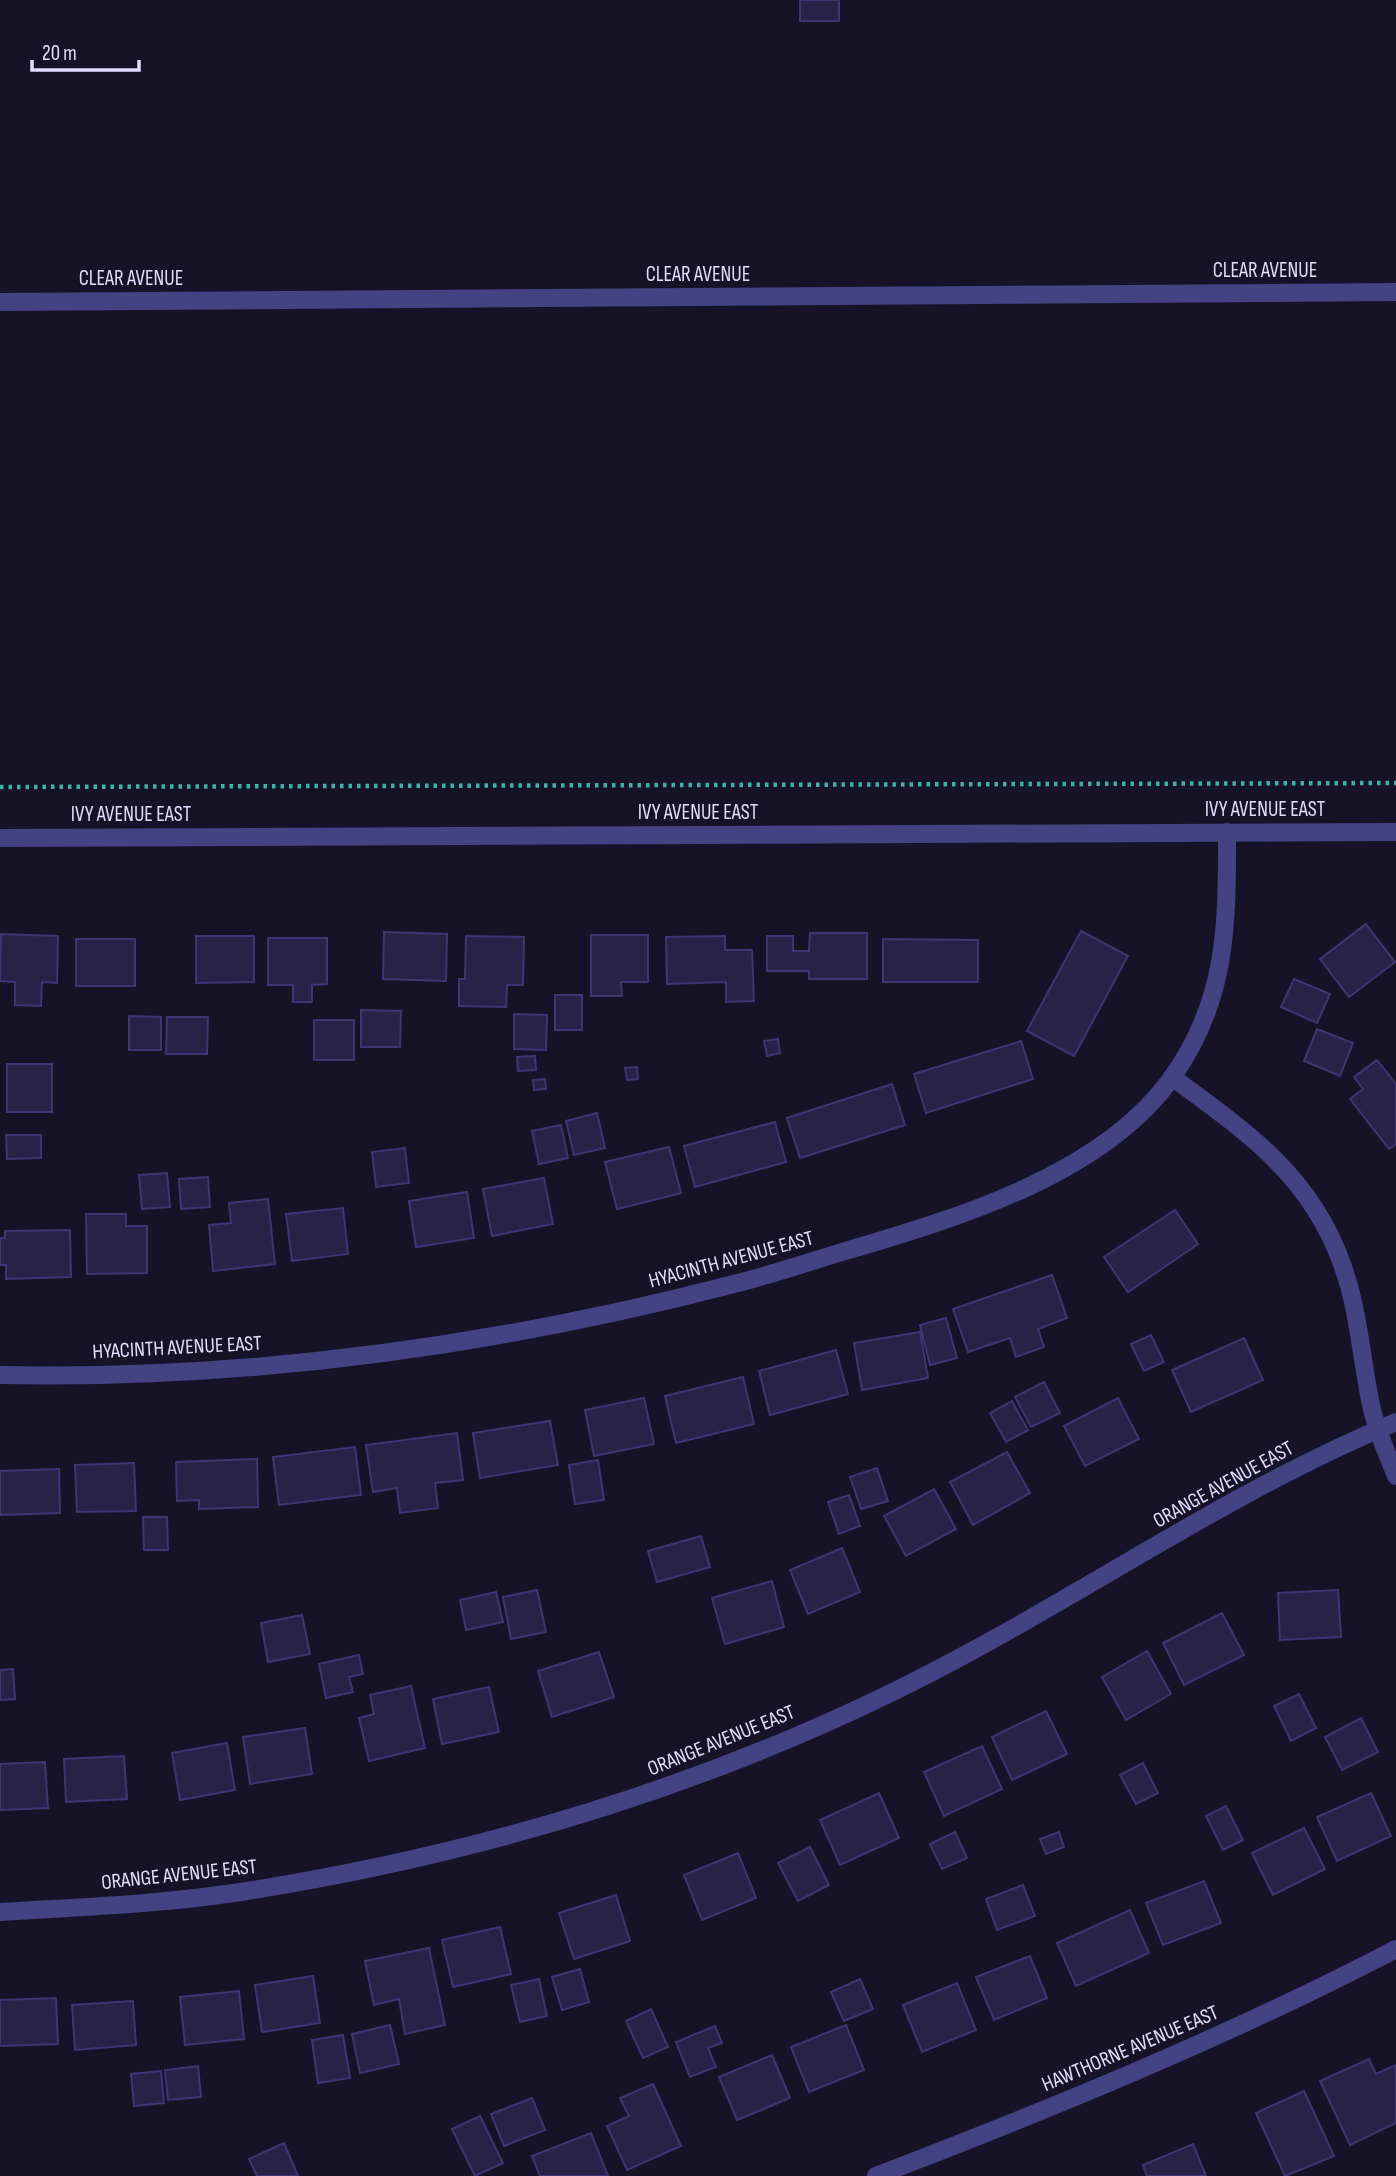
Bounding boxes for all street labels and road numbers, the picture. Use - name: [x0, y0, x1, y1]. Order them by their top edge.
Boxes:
- street label: CLEAR AVENUE: [1213, 258, 1317, 283]
- street label: CLEAR AVENUE: [646, 262, 750, 287]
- street label: CLEAR AVENUE: [79, 266, 183, 291]
- street label: IVY AVENUE EAST: [1205, 797, 1326, 822]
- street label: IVY AVENUE EAST: [638, 800, 759, 825]
- street label: IVY AVENUE EAST: [71, 802, 192, 827]
- street label: HYACINTH AVENUE EAST: [646, 1225, 817, 1293]
- street label: HYACINTH AVENUE EAST: [92, 1331, 263, 1364]
- street label: ORANGE AVENUE EAST: [1149, 1435, 1298, 1533]
- street label: ORANGE AVENUE EAST: [644, 1699, 799, 1781]
- street label: ORANGE AVENUE EAST: [100, 1854, 259, 1895]
- street label: HAWTHORNE AVENUE EAST: [1038, 2000, 1223, 2097]

